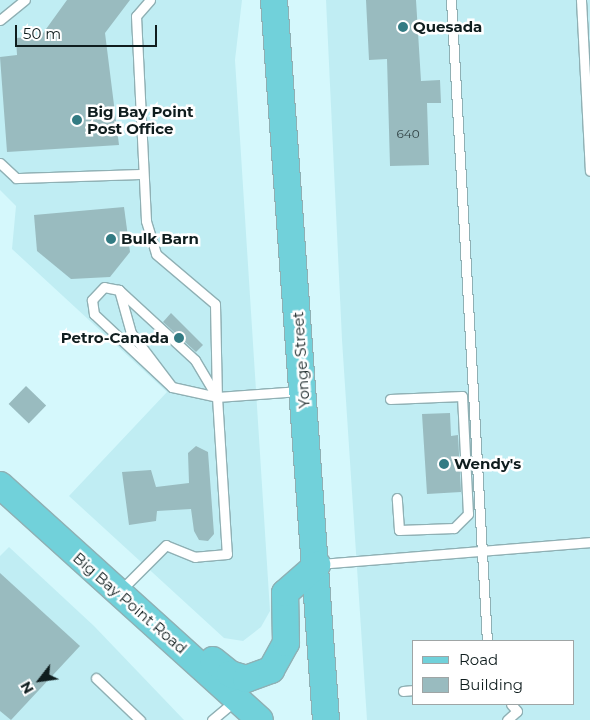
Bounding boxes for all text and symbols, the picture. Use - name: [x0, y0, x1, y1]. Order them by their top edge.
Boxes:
- scale bar: [18, 15, 160, 47]
- place label: Quesada: [413, 18, 482, 36]
- marker: Quesada: [397, 21, 409, 33]
- text: 50 m: [23, 24, 61, 43]
- place label: Big Bay Point Post Office: [87, 102, 194, 137]
- marker: Big Bay Point Post Office: [71, 114, 83, 126]
- house number: 640: [396, 127, 420, 141]
- place label: Bulk Barn: [121, 230, 199, 248]
- marker: Bulk Barn: [105, 233, 117, 245]
- street label: Yonge Street: [289, 311, 313, 409]
- place label: Petro-Canada: [61, 329, 169, 347]
- marker: Petro-Canada: [173, 332, 185, 344]
- place label: Wendy's: [454, 455, 521, 473]
- marker: Wendy's: [438, 458, 450, 470]
- street label: Big Bay Point Road: [69, 549, 191, 657]
- legend: [412, 640, 575, 705]
- text: Road: [459, 650, 498, 669]
- north arrow: [15, 655, 65, 705]
- text: Building: [459, 675, 523, 694]
- text: N: [16, 678, 38, 697]

